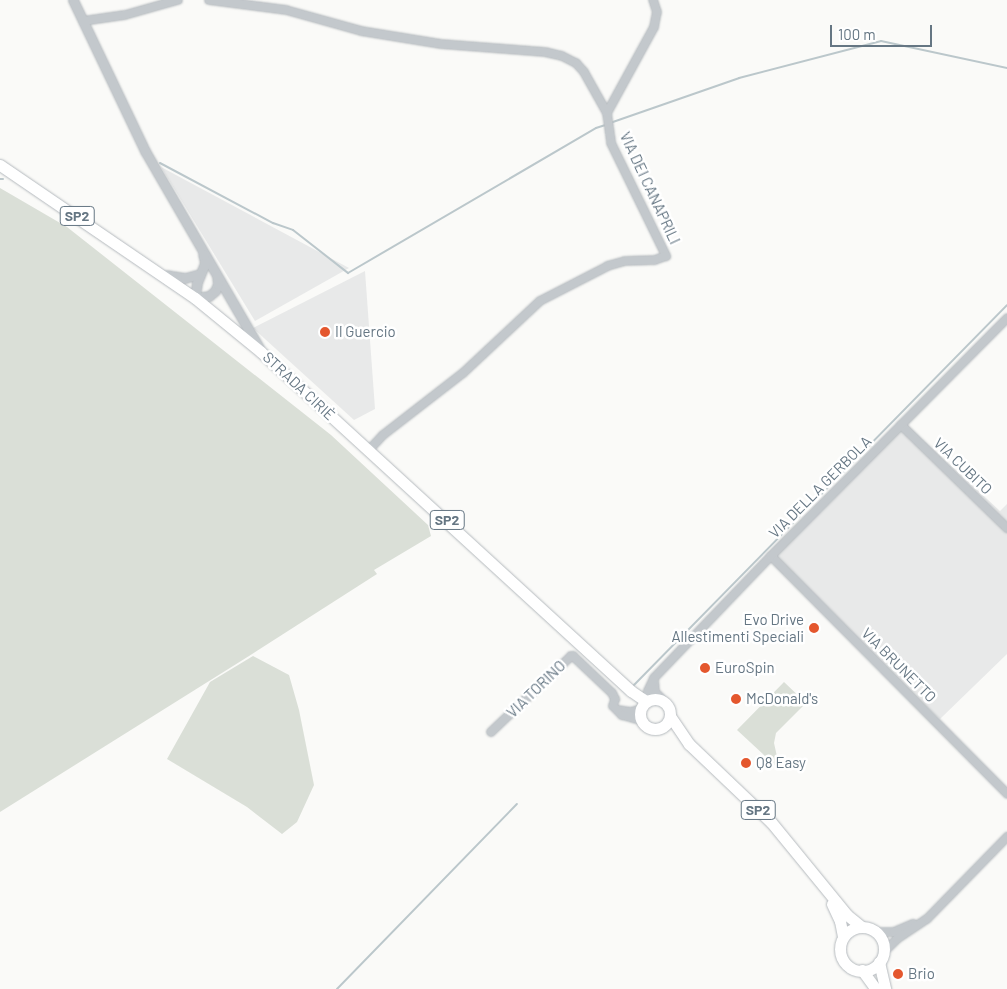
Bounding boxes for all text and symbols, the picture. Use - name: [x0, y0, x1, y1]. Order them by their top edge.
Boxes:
- scale bar: [832, 15, 934, 47]
- text: 100 m: [838, 25, 876, 43]
- street label: VIA DEI CANAPRILI: [616, 129, 684, 247]
- road number: SP2: [60, 205, 94, 228]
- place label: Il Guercio: [335, 323, 396, 341]
- marker: Il Guercio: [319, 326, 331, 338]
- street label: STRADA CIRIÈ: [259, 348, 339, 424]
- street label: VIA DELLA GERBOLA: [765, 432, 875, 542]
- street label: VIA CUBITO: [930, 434, 996, 498]
- road number: SP2: [430, 508, 464, 532]
- place label: Evo Drive Allestimenti Speciali: [671, 610, 804, 645]
- marker: Evo Drive Allestimenti Speciali: [808, 622, 820, 634]
- street label: VIA BRUNETTO: [858, 624, 940, 706]
- street label: VIA TORINO: [503, 657, 569, 721]
- place label: EuroSpin: [715, 659, 775, 677]
- marker: EuroSpin: [699, 662, 711, 674]
- place label: McDonald's: [746, 690, 818, 708]
- marker: McDonald's: [730, 693, 742, 705]
- place label: Q8 Easy: [756, 754, 806, 772]
- marker: Q8 Easy: [740, 757, 752, 769]
- road number: SP2: [740, 798, 776, 822]
- place label: Brio: [908, 965, 935, 983]
- marker: Brio: [892, 968, 904, 980]

